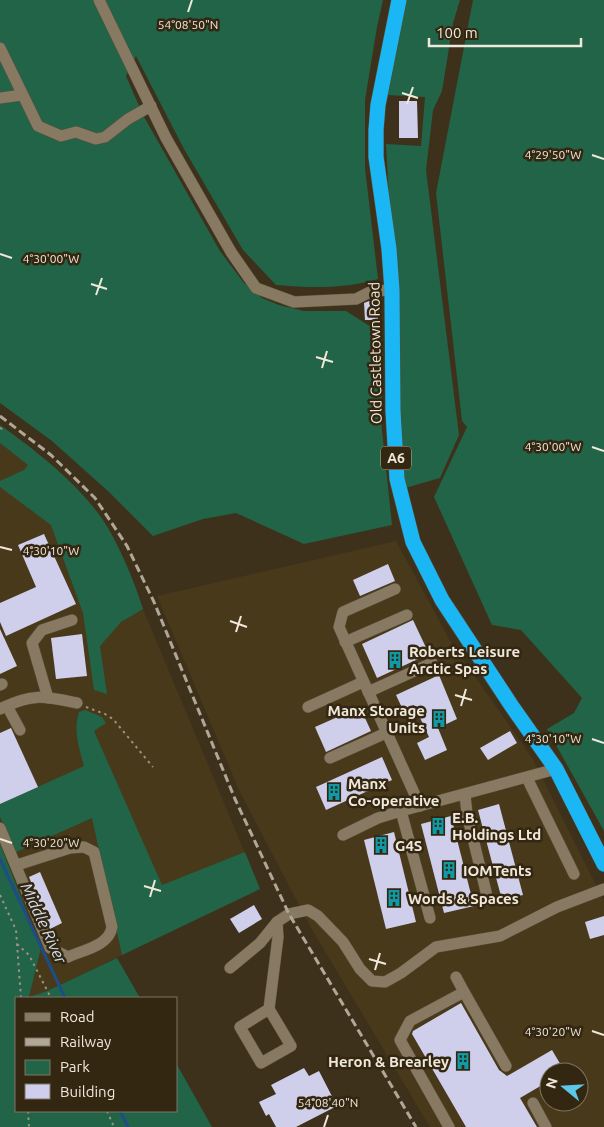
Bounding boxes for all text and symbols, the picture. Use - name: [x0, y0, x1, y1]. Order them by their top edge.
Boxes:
- scale bar: [429, 15, 582, 47]
- text: 54°08'50"N: [158, 18, 218, 31]
- text: 100 m: [436, 24, 478, 41]
- text: 4°29'50"W: [525, 148, 581, 161]
- text: 4°30'00"W: [23, 252, 79, 265]
- street label: Old Castletown Road: [365, 282, 385, 424]
- text: 4°30'00"W: [525, 440, 581, 453]
- road number: A6: [381, 446, 411, 469]
- text: 4°30'10"W: [23, 544, 79, 557]
- place label: Roberts Leisure Arctic Spas: [409, 643, 520, 677]
- building icon: Roberts Leisure Arctic Spas: [385, 650, 405, 670]
- place label: Manx Storage Units: [328, 702, 425, 736]
- building icon: Manx Storage Units: [429, 709, 449, 729]
- text: 4°30'10"W: [525, 732, 581, 745]
- place label: Manx Co-operative: [348, 775, 439, 809]
- building icon: Manx Co-operative: [324, 782, 344, 802]
- place label: E.B. Holdings Ltd: [452, 809, 541, 843]
- building icon: E.B. Holdings Ltd: [428, 816, 448, 836]
- building icon: G4S: [371, 835, 391, 855]
- text: 4°30'20"W: [23, 836, 79, 849]
- place label: G4S: [395, 837, 422, 854]
- building icon: IOMTents: [439, 860, 459, 880]
- place label: IOMTents: [463, 862, 532, 879]
- water label: Middle River: [17, 880, 71, 967]
- building icon: Words & Spaces: [384, 888, 404, 908]
- place label: Words & Spaces: [408, 890, 519, 907]
- legend: [15, 997, 178, 1112]
- text: Road: [60, 1008, 95, 1025]
- text: 4°30'20"W: [525, 1025, 581, 1038]
- text: Railway: [60, 1033, 111, 1050]
- building icon: Heron & Brearley: [453, 1051, 473, 1071]
- place label: Heron & Brearley: [328, 1053, 449, 1070]
- text: Park: [60, 1058, 90, 1075]
- north arrow: [539, 1062, 589, 1112]
- text: N: [542, 1076, 561, 1090]
- text: Building: [60, 1083, 115, 1100]
- text: 54°08'40"N: [298, 1096, 358, 1109]

